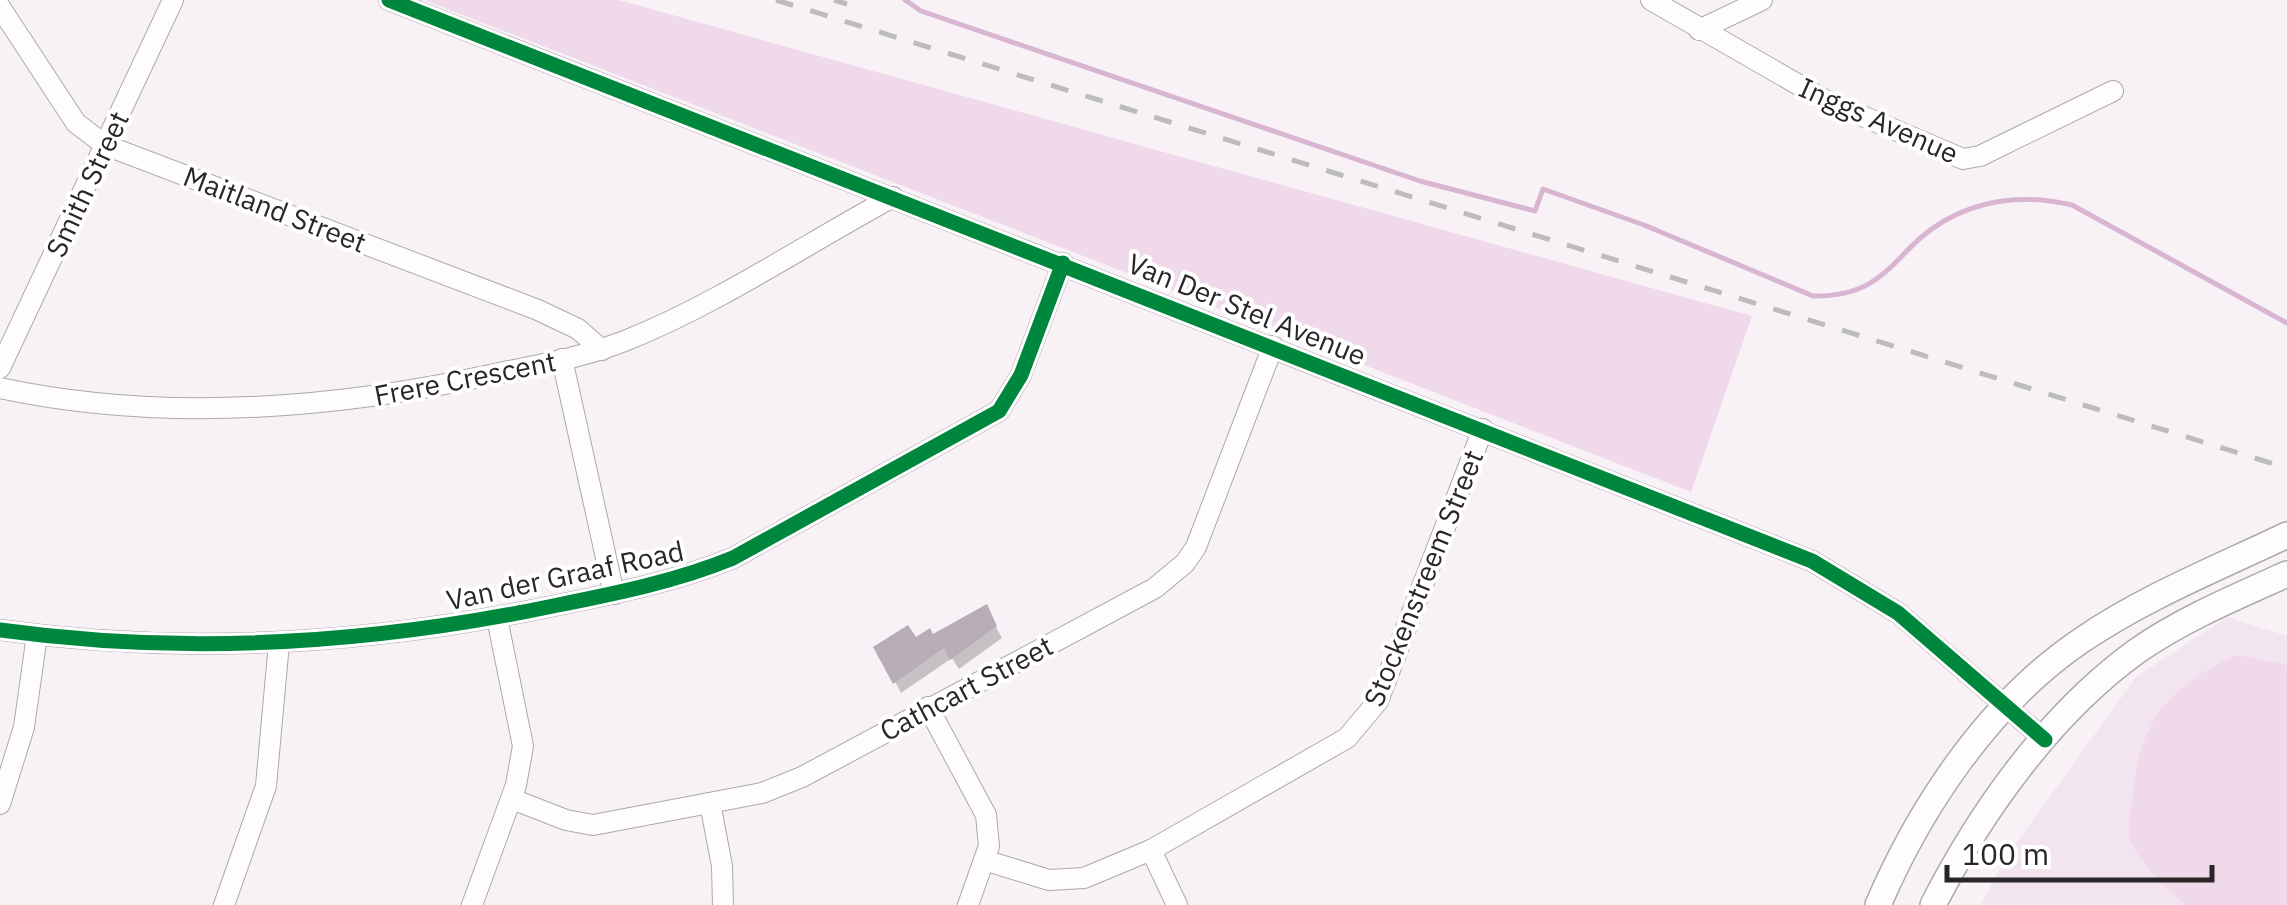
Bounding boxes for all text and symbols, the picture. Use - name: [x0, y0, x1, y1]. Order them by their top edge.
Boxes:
- street label: Inggs Avenue: [1794, 68, 1964, 172]
- street label: Smith Street: [37, 105, 137, 263]
- street label: Maitland Street: [178, 157, 372, 261]
- street label: Van Der Stel Avenue: [1122, 244, 1372, 374]
- street label: Frere Crescent: [371, 342, 559, 414]
- street label: Stockenstreem Street: [1355, 444, 1491, 712]
- street label: Van der Graaf Road: [443, 532, 687, 618]
- street label: Cathcart Street: [873, 627, 1059, 749]
- scale bar: [1947, 820, 2212, 882]
- text: 100 m: [1962, 834, 2049, 873]

